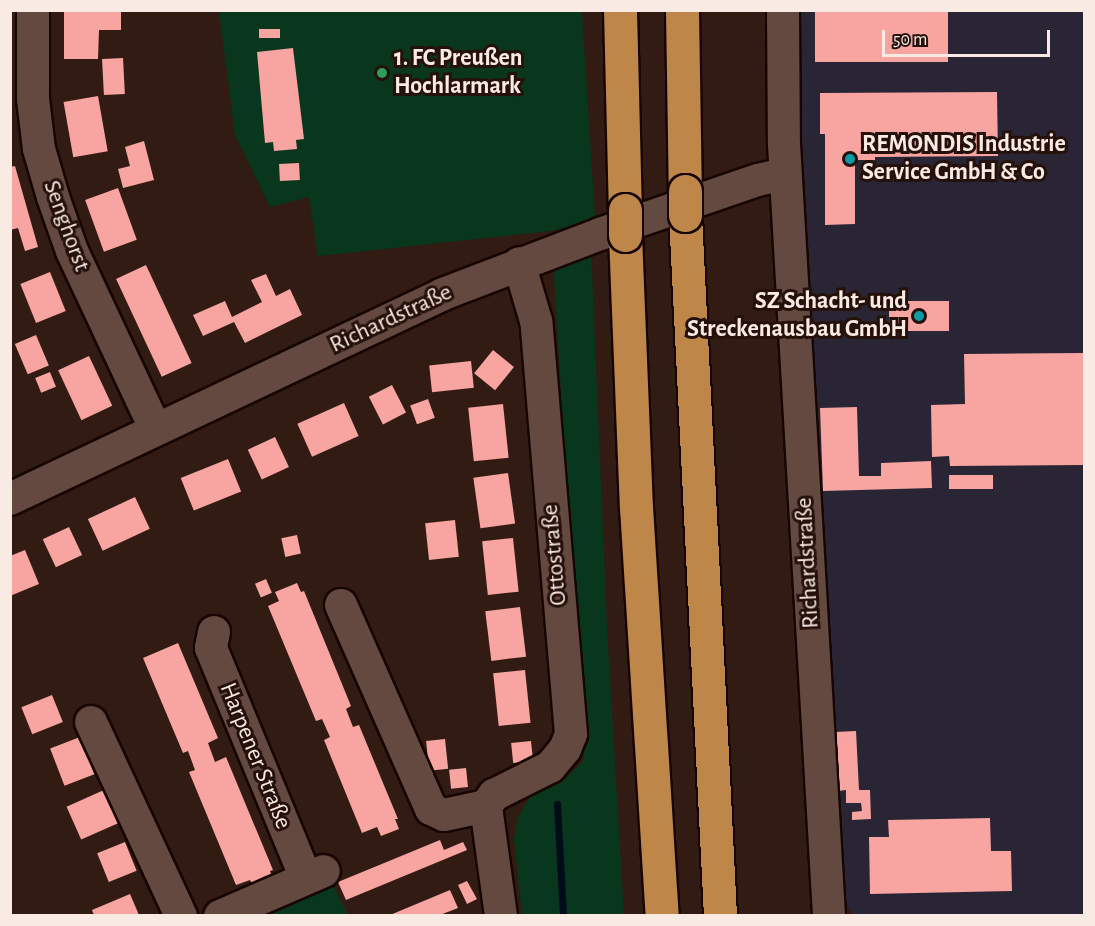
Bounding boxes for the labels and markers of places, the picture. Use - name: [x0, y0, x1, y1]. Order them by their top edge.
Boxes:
- place label: 1. FC Preußen Hochlarmark: [394, 45, 522, 101]
- marker: 1. FC Preußen Hochlarmark: [375, 66, 389, 80]
- place label: REMONDIS Industrie Service GmbH & Co: [862, 131, 1066, 187]
- marker: REMONDIS Industrie Service GmbH & Co: [843, 152, 857, 166]
- place label: SZ Schacht- und Streckenausbau GmbH: [687, 288, 907, 344]
- marker: SZ Schacht- und Streckenausbau GmbH: [912, 309, 926, 323]

